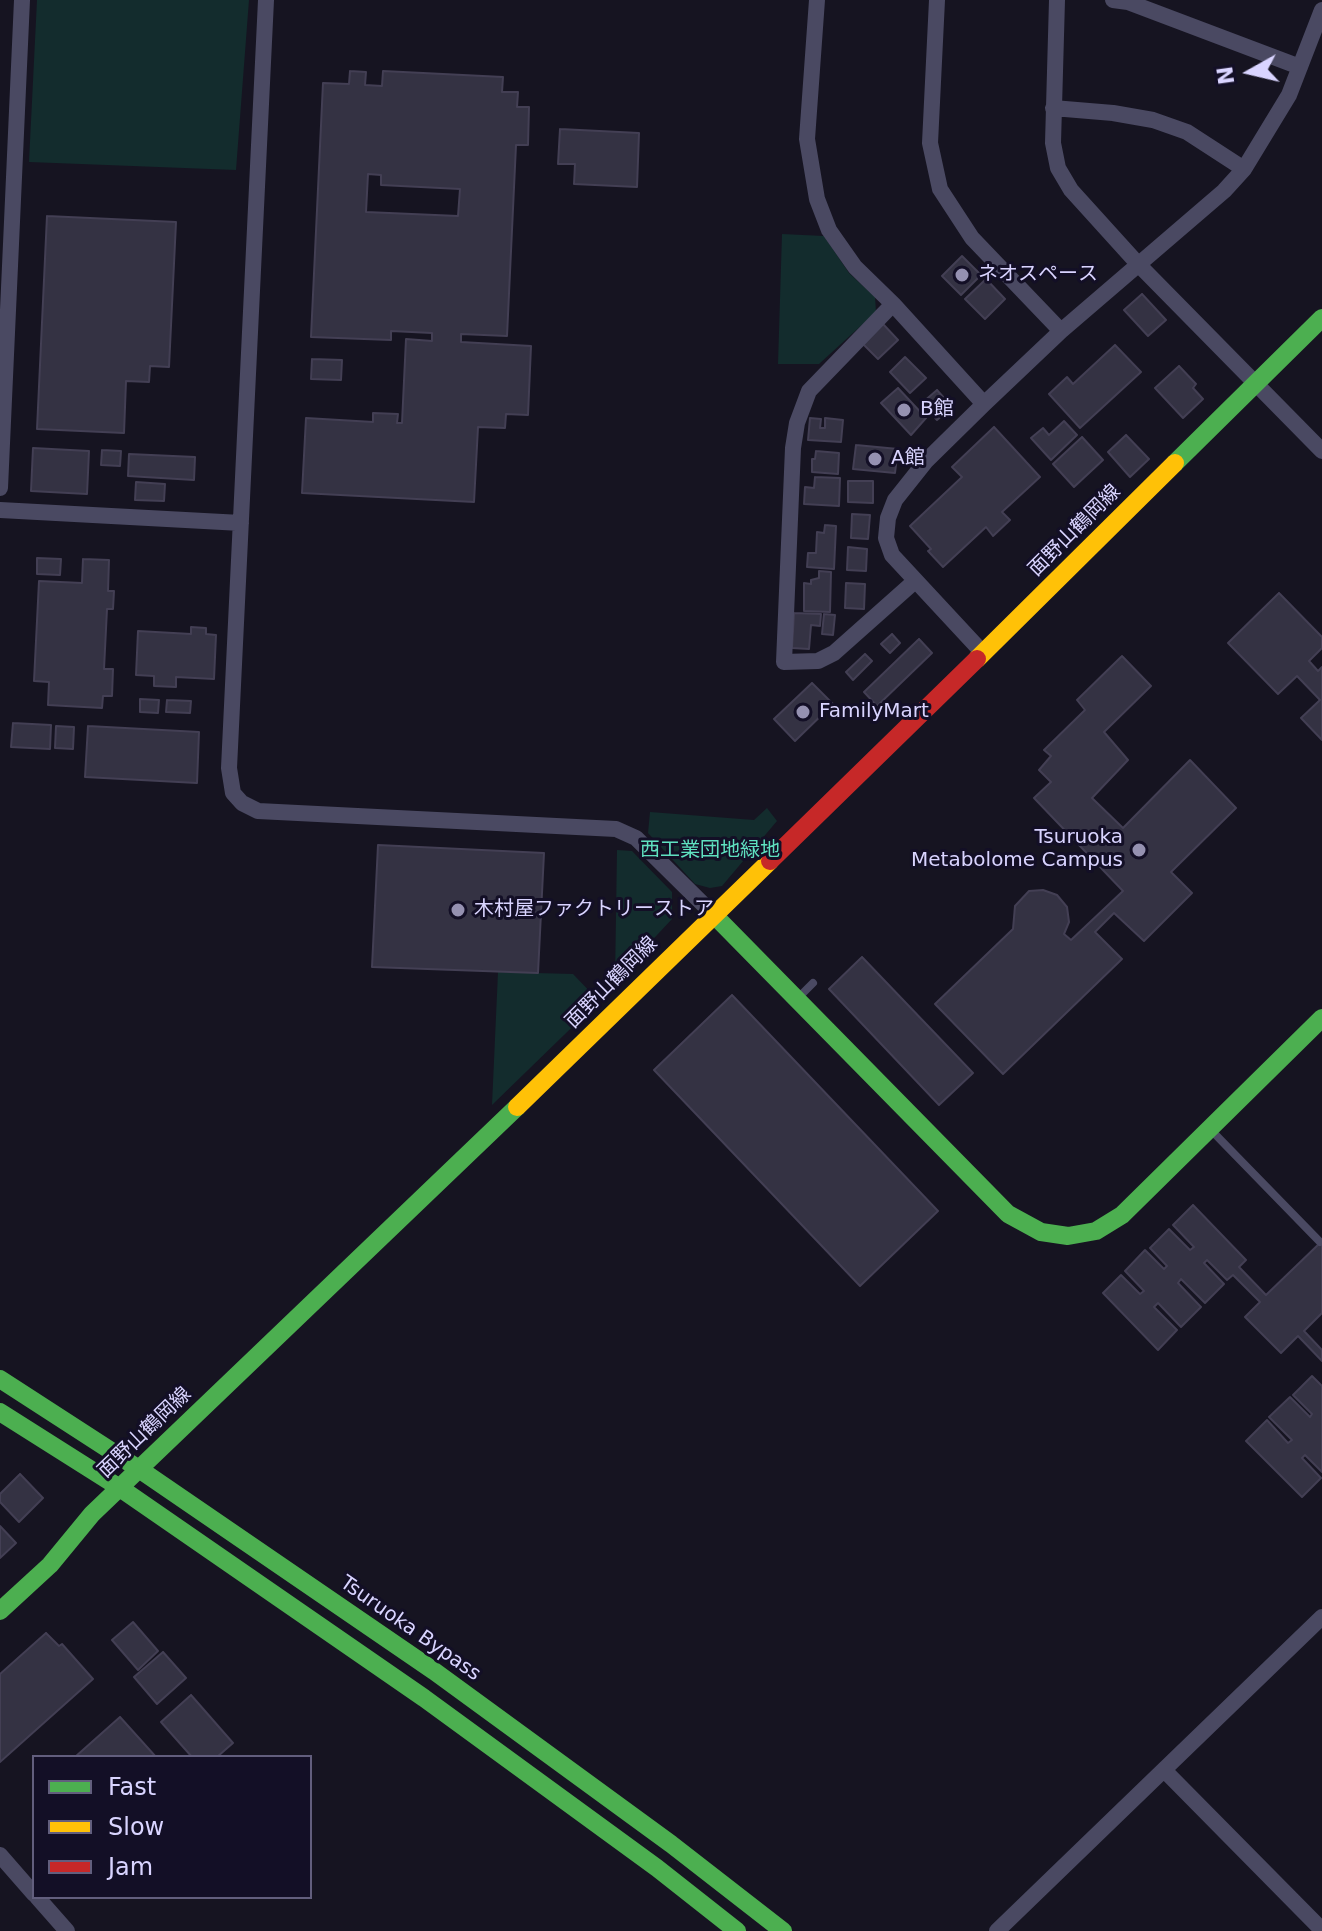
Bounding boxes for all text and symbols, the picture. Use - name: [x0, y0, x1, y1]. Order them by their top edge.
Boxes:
- north arrow: [1210, 32, 1290, 112]
- text: N: [1212, 65, 1239, 86]
- place label: ネオスペース: [978, 263, 1098, 287]
- marker: ネオスペース: [953, 266, 971, 284]
- place label: B館: [920, 398, 954, 422]
- marker: B館: [895, 401, 913, 419]
- place label: A館: [891, 447, 925, 471]
- marker: A館: [866, 450, 884, 468]
- street label: 面野山鶴岡線: [1024, 480, 1126, 582]
- place label: FamilyMart: [819, 700, 929, 724]
- marker: FamilyMart: [794, 703, 812, 721]
- place label: Tsuruoka Metabolome Campus: [911, 826, 1123, 873]
- park label: 西工業団地緑地: [640, 839, 780, 863]
- marker: Tsuruoka Metabolome Campus: [1130, 841, 1148, 859]
- place label: 木村屋ファクトリーストア: [474, 898, 714, 922]
- marker: 木村屋ファクトリーストア: [449, 901, 467, 919]
- street label: 面野山鶴岡線: [561, 932, 663, 1034]
- street label: 面野山鶴岡線: [94, 1383, 196, 1483]
- street label: Tsuruoka Bypass: [335, 1571, 485, 1687]
- legend: [32, 1755, 312, 1899]
- text: Fast: [108, 1773, 156, 1801]
- text: Slow: [108, 1813, 164, 1841]
- text: Jam: [108, 1853, 153, 1881]

